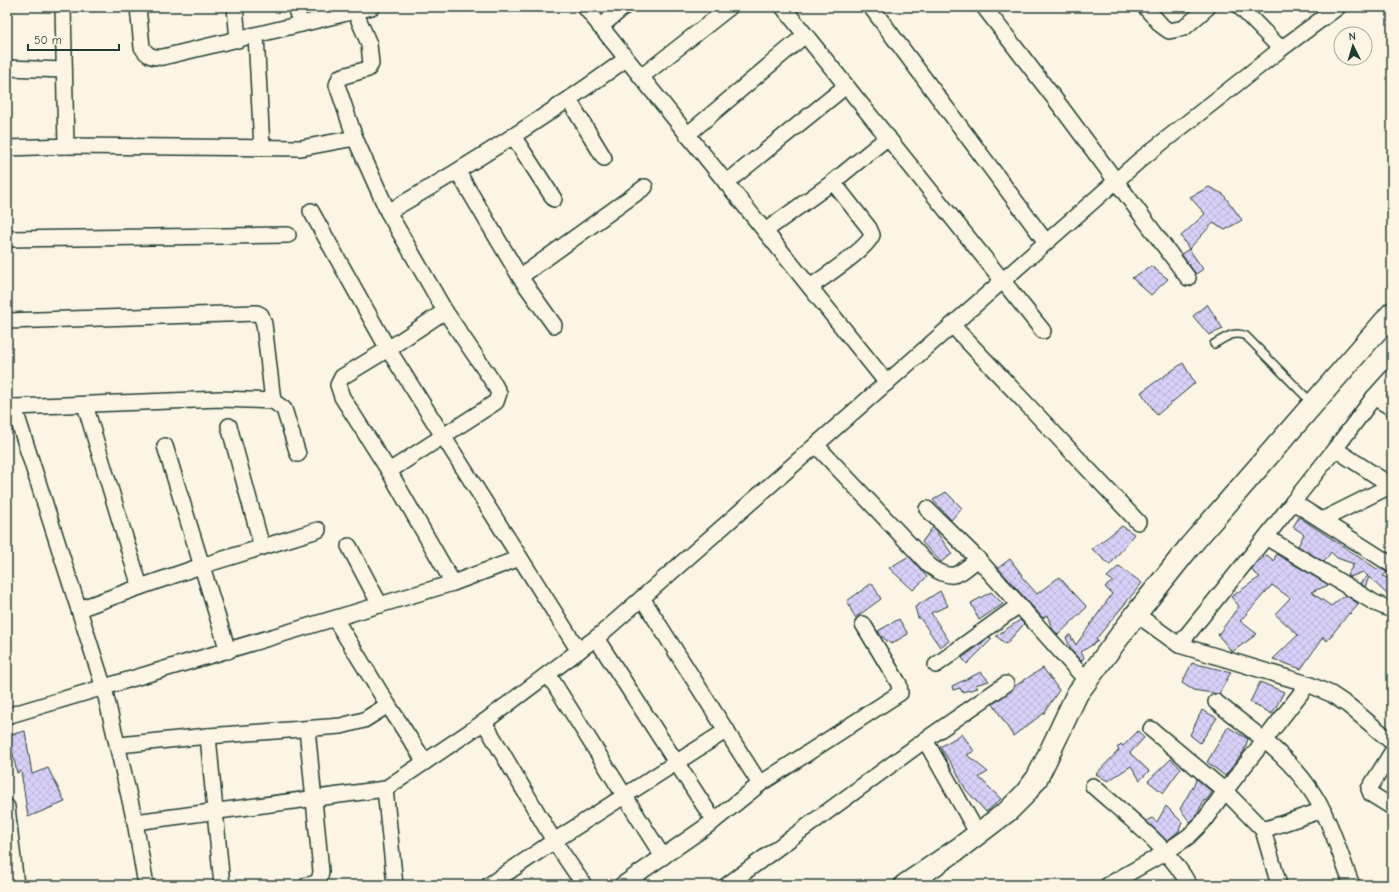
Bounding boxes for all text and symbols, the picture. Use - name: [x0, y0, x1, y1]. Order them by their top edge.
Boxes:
- scale bar: [28, 26, 119, 52]
- north arrow: [1333, 26, 1373, 66]
- text: N: [1348, 30, 1356, 43]
- text: 50 m: [34, 33, 62, 47]

